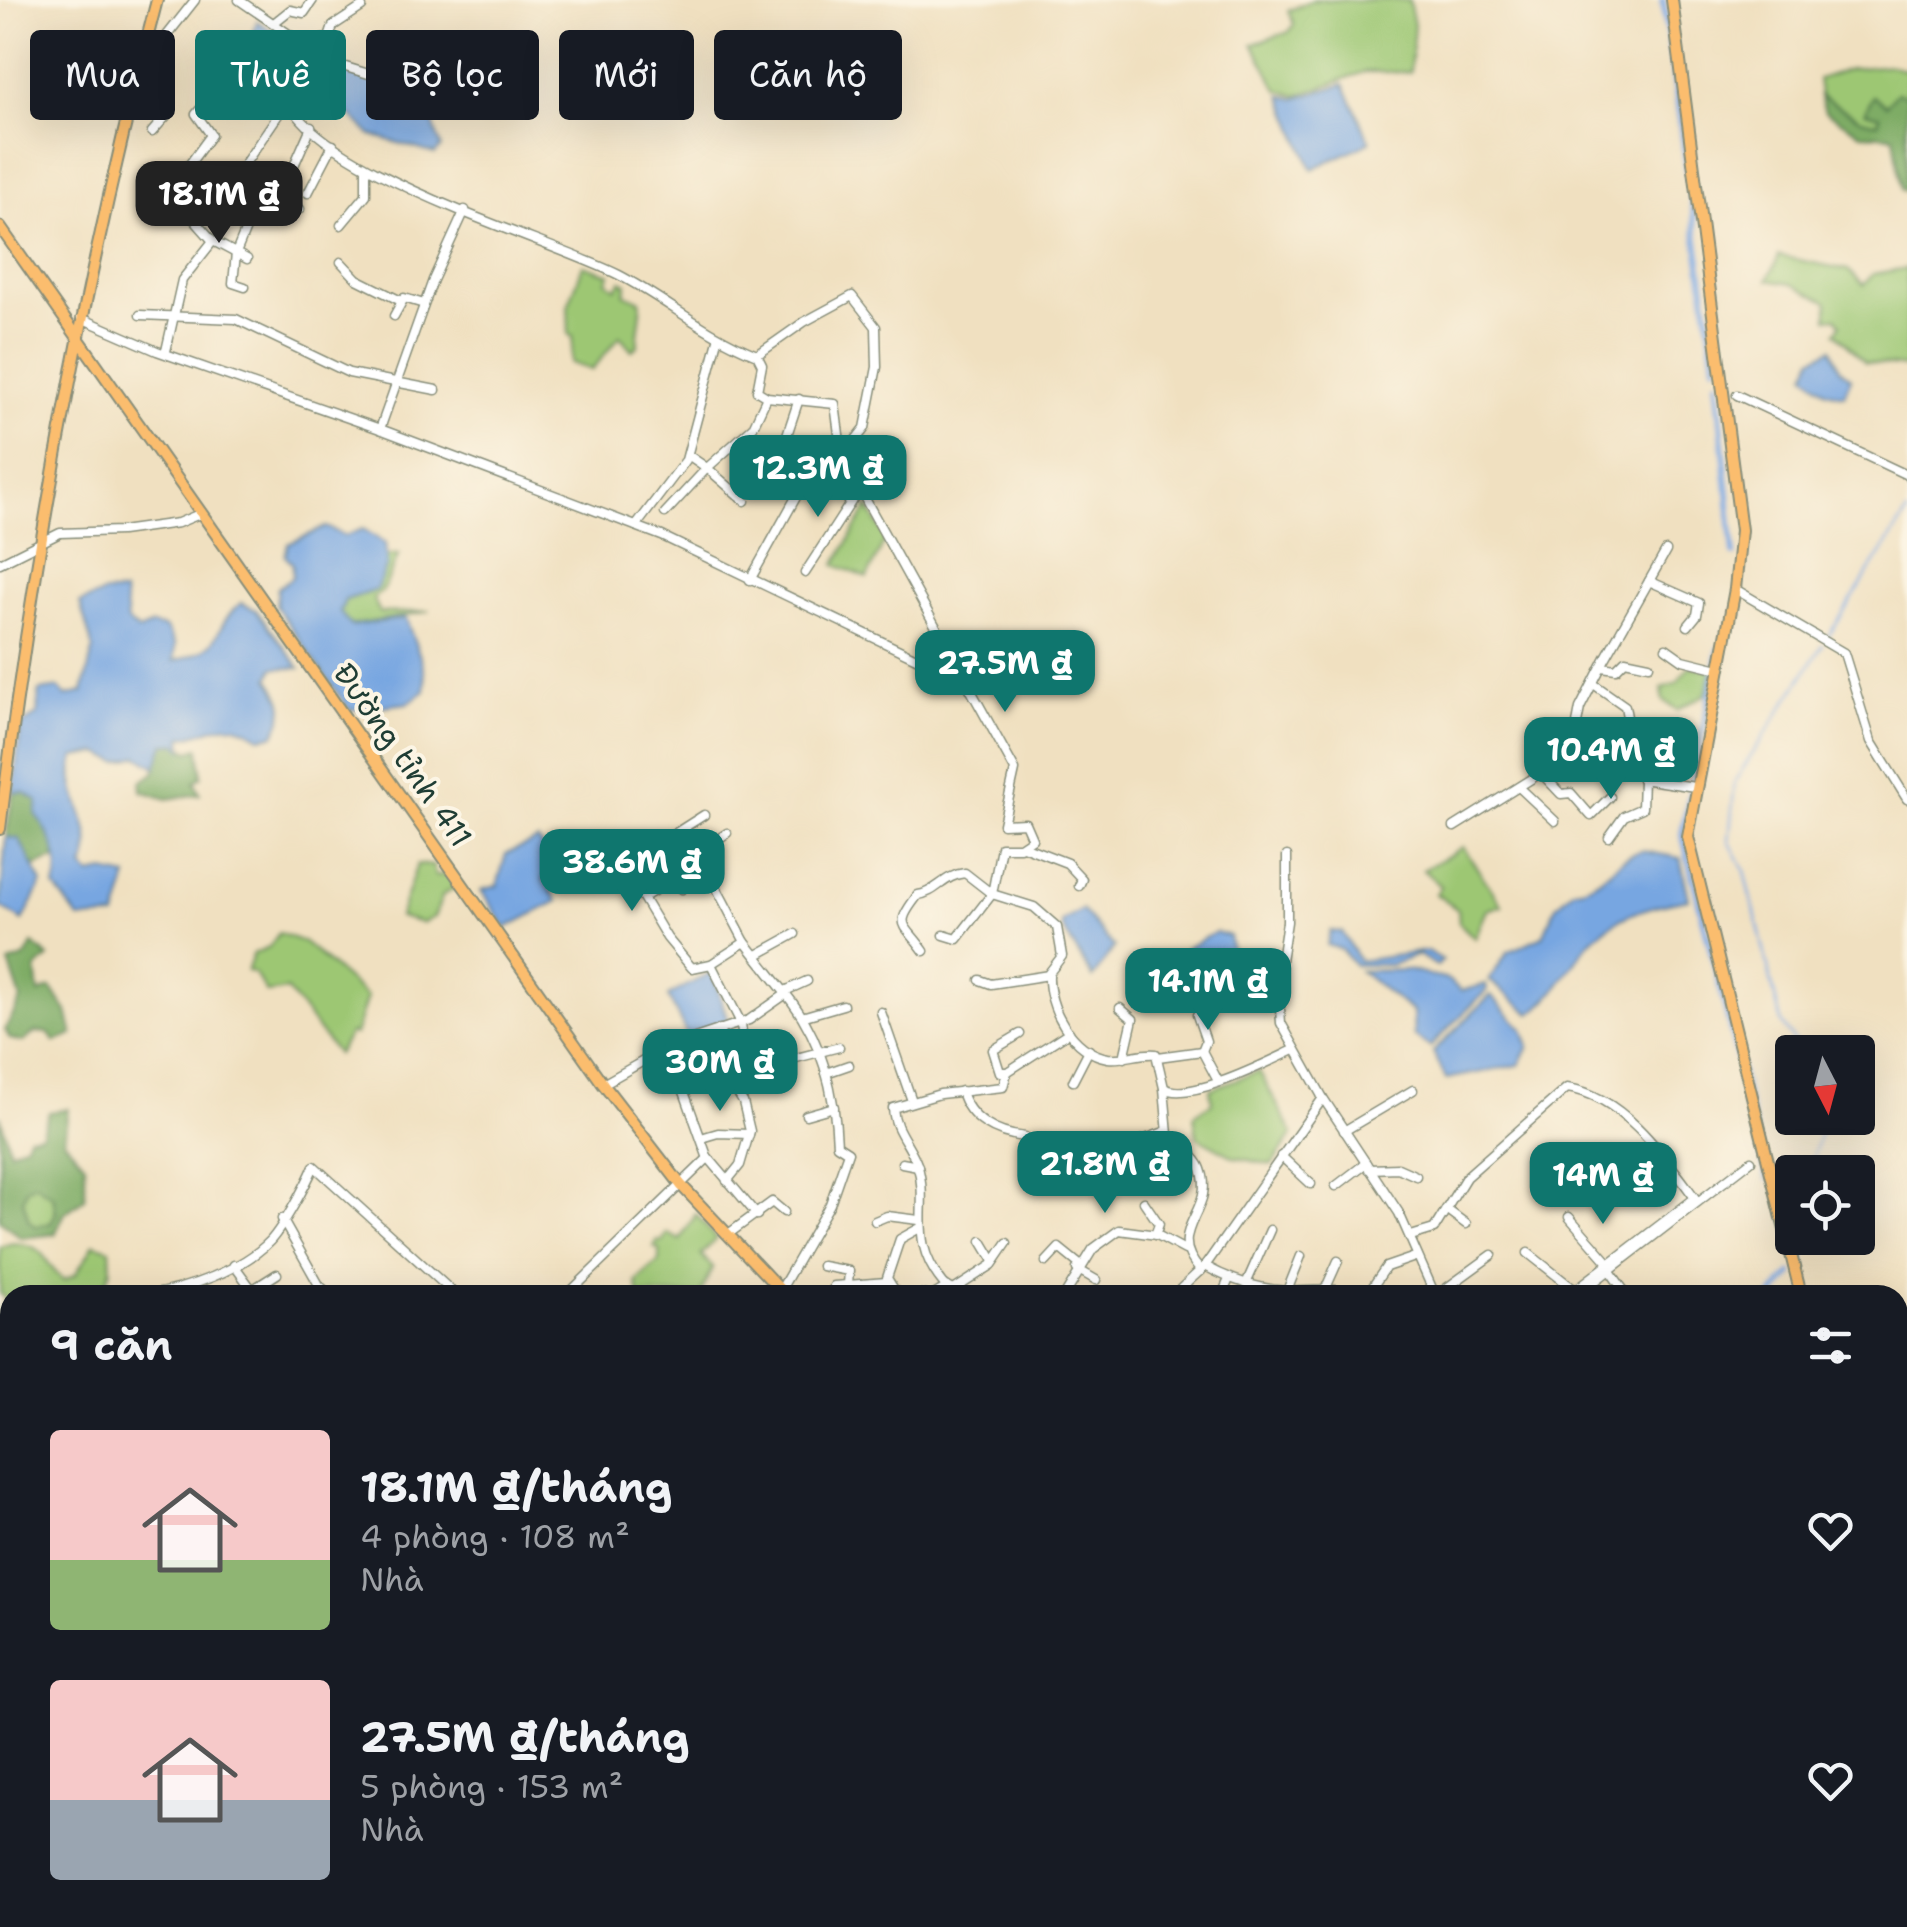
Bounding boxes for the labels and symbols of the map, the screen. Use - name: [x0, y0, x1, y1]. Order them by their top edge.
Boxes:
- pin: 18.1M ₫: [127, 161, 311, 246]
- pin: 12.3M ₫: [726, 435, 910, 520]
- pin: 27.5M ₫: [913, 630, 1097, 715]
- street label: Đường tỉnh 411: [324, 655, 482, 855]
- pin: 10.4M ₫: [1519, 717, 1703, 802]
- pin: 38.6M ₫: [540, 829, 724, 914]
- pin: 14.1M ₫: [1116, 948, 1300, 1033]
- pin: 30M ₫: [650, 1029, 790, 1114]
- north arrow: [1775, 1035, 1875, 1135]
- pin: 21.8M ₫: [1013, 1131, 1197, 1216]
- pin: 14M ₫: [1533, 1142, 1673, 1227]

